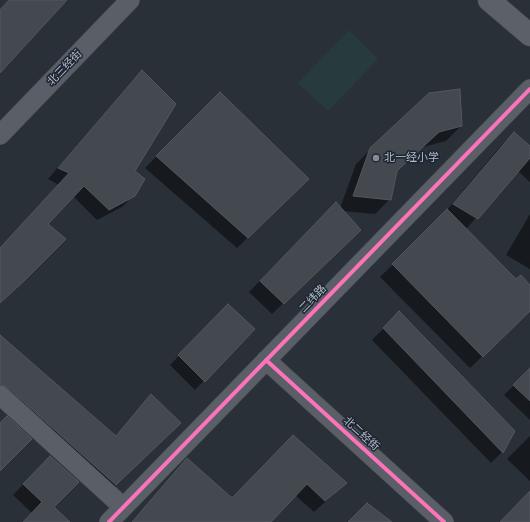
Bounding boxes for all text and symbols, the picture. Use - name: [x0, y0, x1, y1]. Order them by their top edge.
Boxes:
- street label: 北三经街: [45, 48, 85, 88]
- place label: 北一经小学: [384, 151, 439, 165]
- marker: 北一经小学: [371, 153, 381, 163]
- street label: 二纬路: [297, 283, 329, 315]
- street label: 北二经街: [340, 414, 382, 454]

